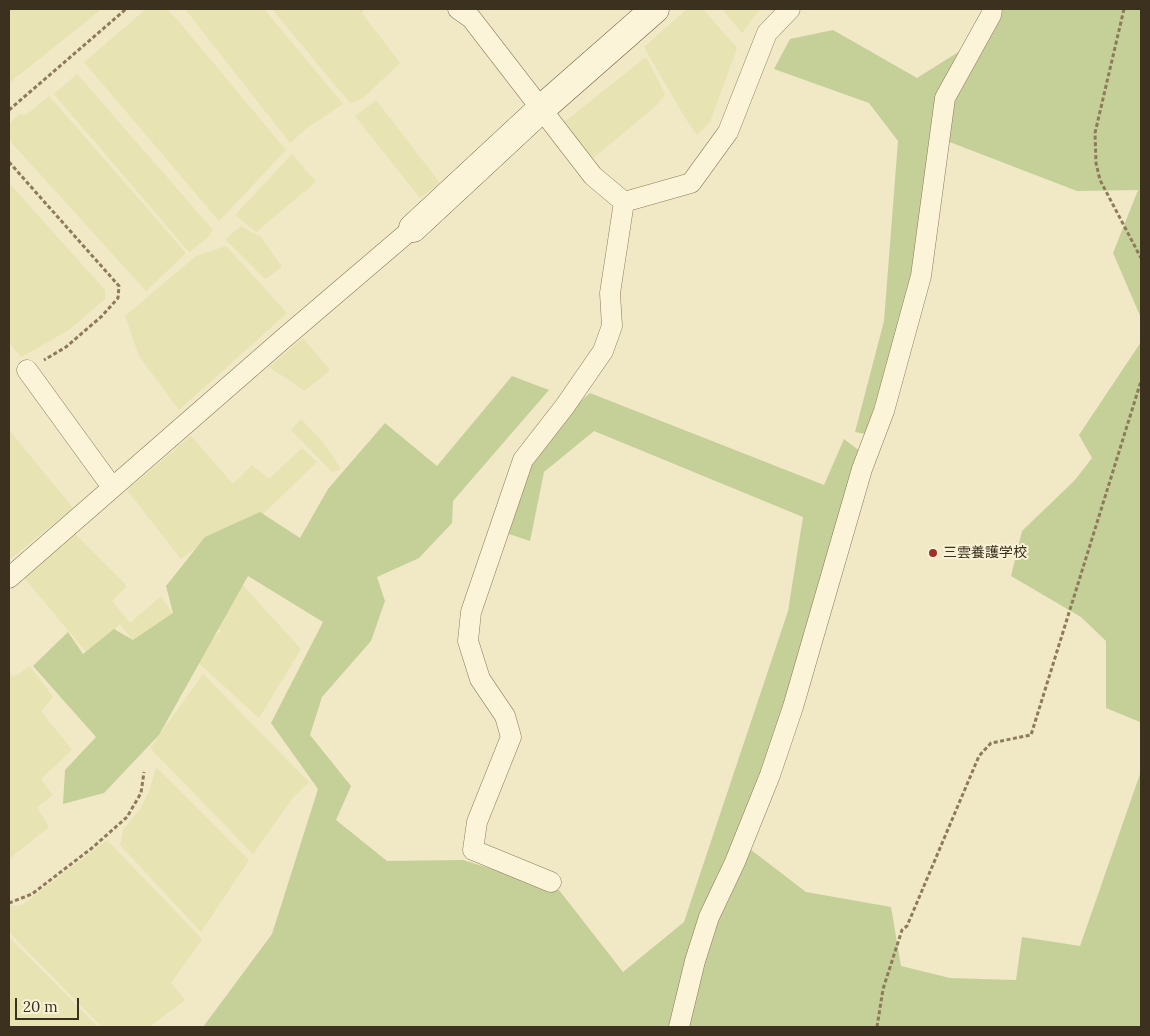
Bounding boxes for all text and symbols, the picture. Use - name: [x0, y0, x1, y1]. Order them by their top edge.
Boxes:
- place label: 三雲養護学校: [943, 545, 1027, 561]
- marker: 三雲養護学校: [927, 547, 939, 559]
- scale bar: [18, 988, 81, 1020]
- text: 20 m: [23, 997, 58, 1016]

